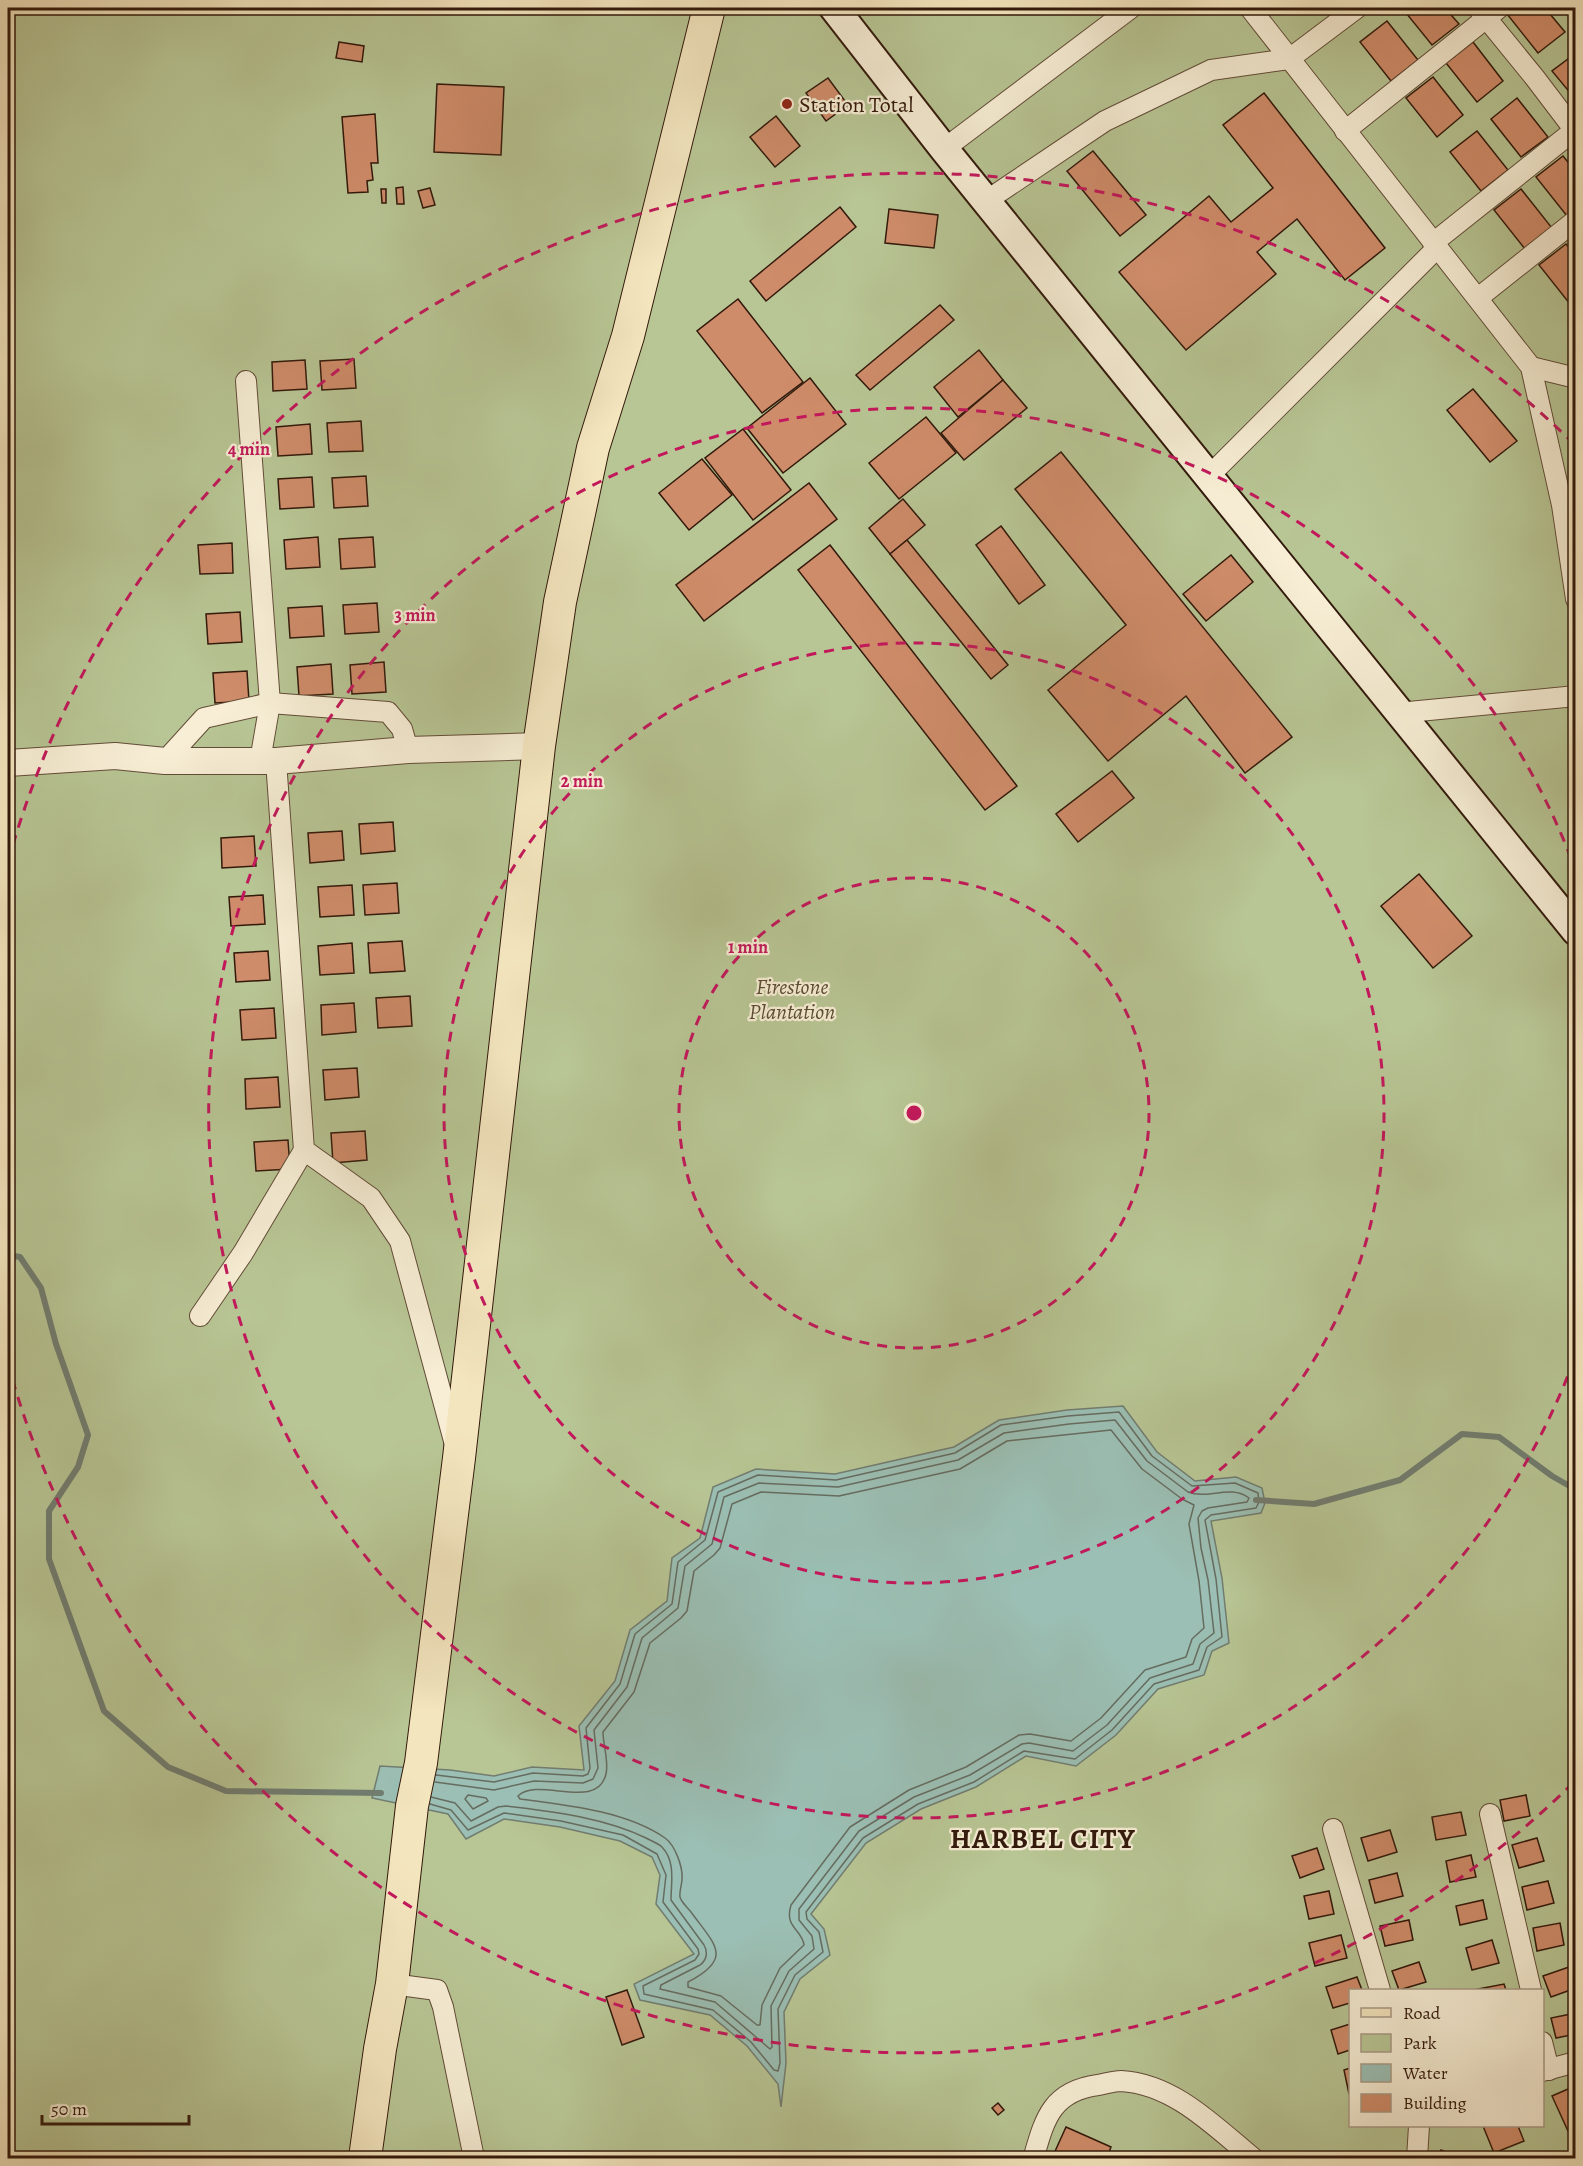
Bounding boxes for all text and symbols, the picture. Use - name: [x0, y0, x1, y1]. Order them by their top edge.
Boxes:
- place label: Station Total: [799, 90, 914, 120]
- marker: Station Total: [780, 97, 794, 111]
- text: 4 min: [228, 437, 270, 461]
- text: 3 min: [394, 603, 436, 627]
- text: 2 min: [561, 769, 603, 793]
- text: 1 min: [728, 935, 768, 959]
- park label: Firestone Plantation: [749, 972, 835, 1027]
- centre of rings: [904, 1103, 924, 1123]
- district label: HARBEL CITY: [950, 1820, 1136, 1858]
- legend: [1349, 1989, 1544, 2127]
- text: Road: [1403, 2001, 1441, 2025]
- text: Park: [1403, 2031, 1437, 2055]
- text: Water: [1402, 2061, 1448, 2085]
- scale bar: [42, 2088, 189, 2126]
- text: Building: [1403, 2091, 1467, 2115]
- text: 50 m: [51, 2097, 87, 2121]

